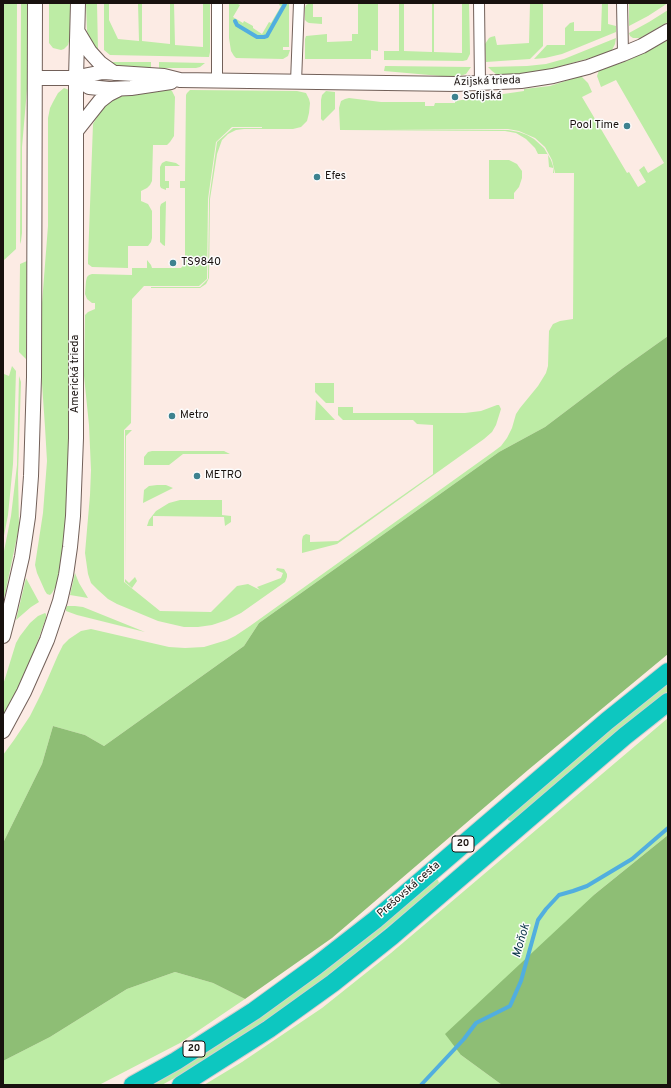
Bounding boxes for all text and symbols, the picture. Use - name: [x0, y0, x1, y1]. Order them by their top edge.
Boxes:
- street label: Ázijská trieda: [453, 74, 521, 90]
- place label: Sofijská: [463, 90, 502, 104]
- marker: Sofijská: [450, 92, 460, 102]
- place label: Pool Time: [570, 119, 619, 133]
- marker: Pool Time: [622, 121, 632, 131]
- place label: Efes: [325, 170, 346, 184]
- marker: Efes: [312, 172, 322, 182]
- place label: TS9840: [181, 256, 221, 270]
- marker: TS9840: [168, 258, 178, 268]
- street label: Americká trieda: [69, 335, 83, 413]
- place label: Metro: [180, 409, 209, 423]
- marker: Metro: [167, 411, 177, 421]
- place label: METRO: [205, 469, 242, 483]
- marker: METRO: [192, 471, 202, 481]
- road number: 20: [452, 836, 474, 852]
- street label: Prešovská cesta: [375, 859, 443, 921]
- water label: Moňok: [510, 922, 534, 960]
- road number: 20: [183, 1041, 205, 1057]

